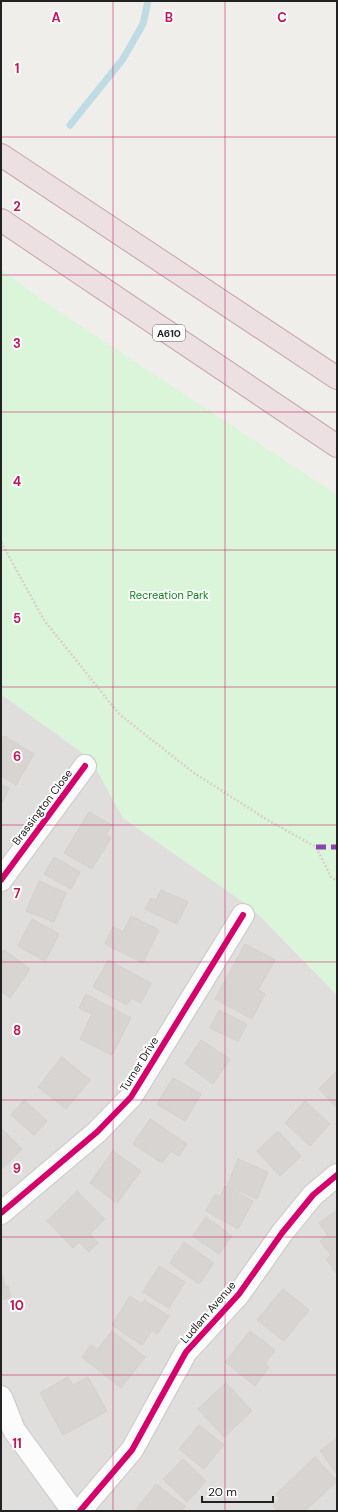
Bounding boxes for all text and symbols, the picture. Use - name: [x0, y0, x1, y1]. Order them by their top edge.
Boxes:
- text: A: [51, 9, 61, 26]
- text: B: [165, 9, 173, 26]
- text: C: [277, 9, 287, 26]
- text: 1: [15, 60, 19, 77]
- text: 2: [13, 198, 21, 215]
- road number: A610: [153, 325, 185, 341]
- text: 3: [13, 335, 21, 352]
- text: 4: [13, 473, 21, 490]
- park label: Recreation Park: [129, 588, 209, 602]
- text: 5: [13, 610, 21, 627]
- text: 6: [13, 748, 21, 765]
- street label: Brassington Close: [9, 766, 75, 848]
- text: 7: [14, 885, 21, 902]
- text: 8: [13, 1022, 21, 1039]
- street label: Turner Drive: [117, 1034, 161, 1094]
- text: 9: [13, 1160, 21, 1177]
- street label: Ludlam Avenue: [177, 1278, 239, 1346]
- text: 10: [10, 1297, 24, 1314]
- text: 11: [12, 1435, 22, 1452]
- scale bar: [202, 1478, 273, 1504]
- text: 20 m: [208, 1484, 237, 1500]

